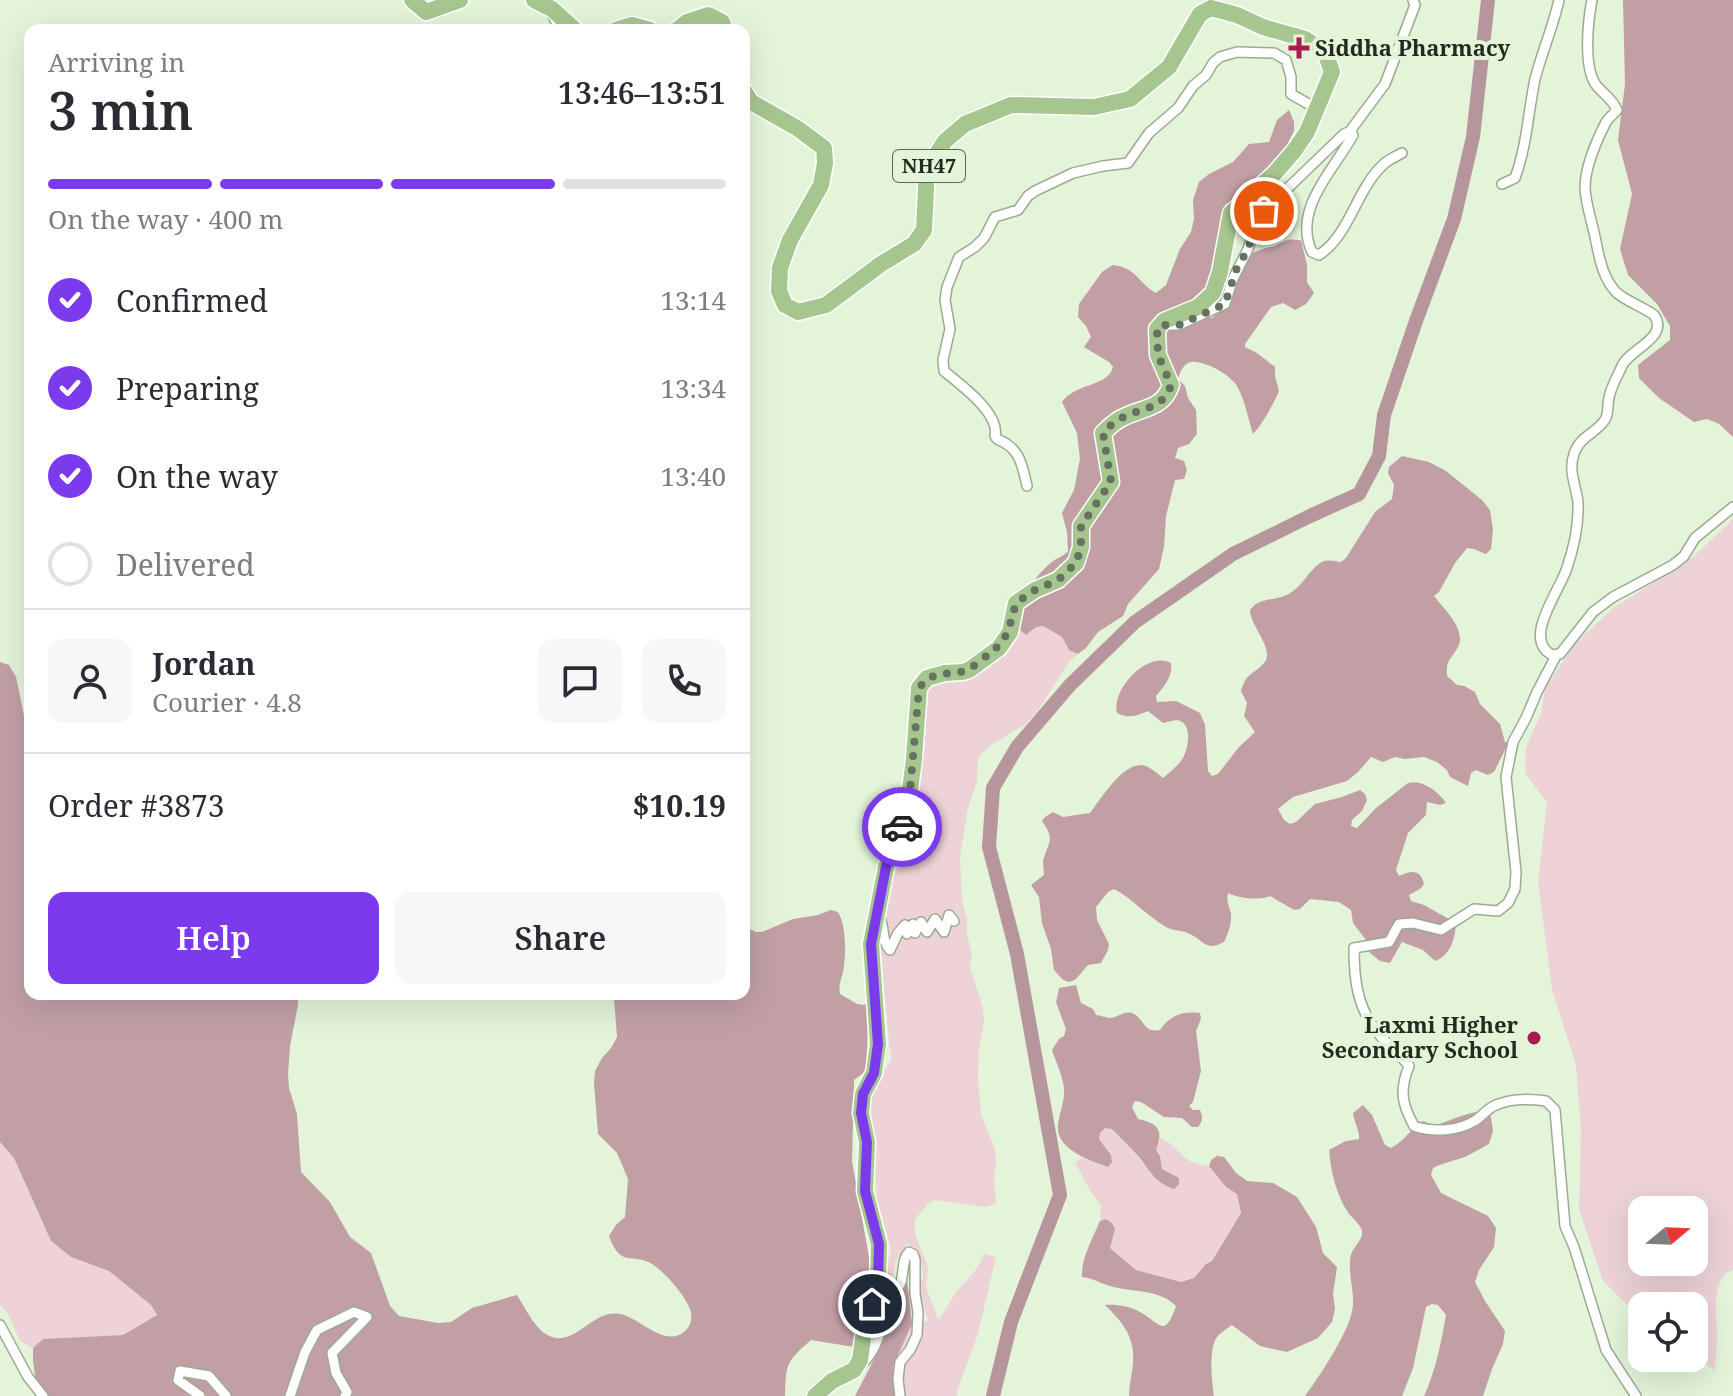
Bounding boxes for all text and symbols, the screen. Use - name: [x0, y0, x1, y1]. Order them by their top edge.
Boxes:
- place label: Siddha Pharmacy: [1315, 32, 1511, 62]
- marker: Siddha Pharmacy: [1290, 39, 1308, 57]
- text: Arriving in: [48, 44, 185, 80]
- text: 13:46–13:51: [558, 72, 726, 113]
- text: 3 min: [48, 74, 193, 145]
- road number: NH47: [893, 150, 965, 182]
- pin: [1230, 177, 1298, 245]
- icon: bag: [1242, 189, 1286, 233]
- text: On the way · 400 m: [48, 201, 283, 237]
- icon: check: [48, 278, 92, 322]
- text: Confirmed: [116, 280, 268, 321]
- text: 13:14: [660, 282, 726, 318]
- icon: check: [48, 366, 92, 410]
- text: Preparing: [116, 368, 259, 409]
- text: 13:34: [660, 370, 726, 406]
- icon: check: [48, 454, 92, 498]
- text: On the way: [116, 456, 278, 497]
- text: 13:40: [660, 458, 726, 494]
- text: Delivered: [116, 544, 255, 585]
- button: person: [48, 639, 132, 723]
- button: chat: [538, 639, 622, 723]
- button: phone: [642, 639, 726, 723]
- text: Jordan: [152, 643, 255, 684]
- text: Courier · 4.8: [152, 684, 302, 720]
- text: Order #3873: [48, 785, 225, 826]
- text: $10.19: [632, 785, 726, 826]
- courier: [862, 787, 942, 867]
- icon: car: [880, 805, 924, 849]
- button: Help: [48, 892, 379, 984]
- button: Share: [395, 892, 726, 984]
- place label: Laxmi Higher Secondary School: [1322, 1009, 1518, 1064]
- marker: Laxmi Higher Secondary School: [1525, 1029, 1543, 1047]
- north arrow: [1628, 1196, 1708, 1276]
- map controls: [1628, 1196, 1708, 1372]
- pin: [838, 1270, 906, 1338]
- icon: home: [850, 1282, 894, 1326]
- button: locate: [1628, 1292, 1708, 1372]

